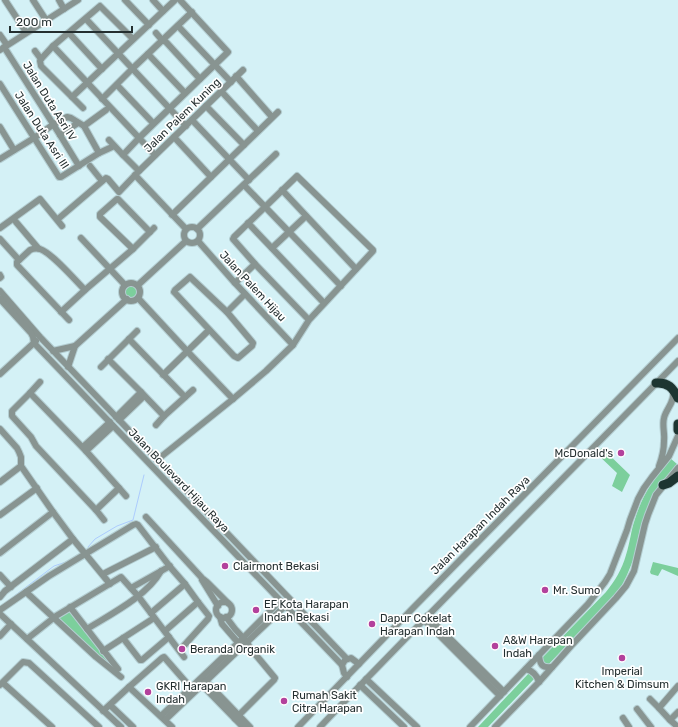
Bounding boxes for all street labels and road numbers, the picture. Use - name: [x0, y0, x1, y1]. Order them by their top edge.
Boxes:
- street label: Jalan Duta Asri IV: [20, 59, 79, 143]
- street label: Jalan Palem Kuning: [142, 76, 223, 155]
- street label: Jalan Duta Asri III: [12, 89, 71, 171]
- street label: Jalan Palem Hijau: [217, 248, 289, 324]
- street label: Jalan Boulevard Hijau Raya: [126, 426, 232, 535]
- street label: Jalan Harapan Indah Raya: [428, 473, 532, 577]

